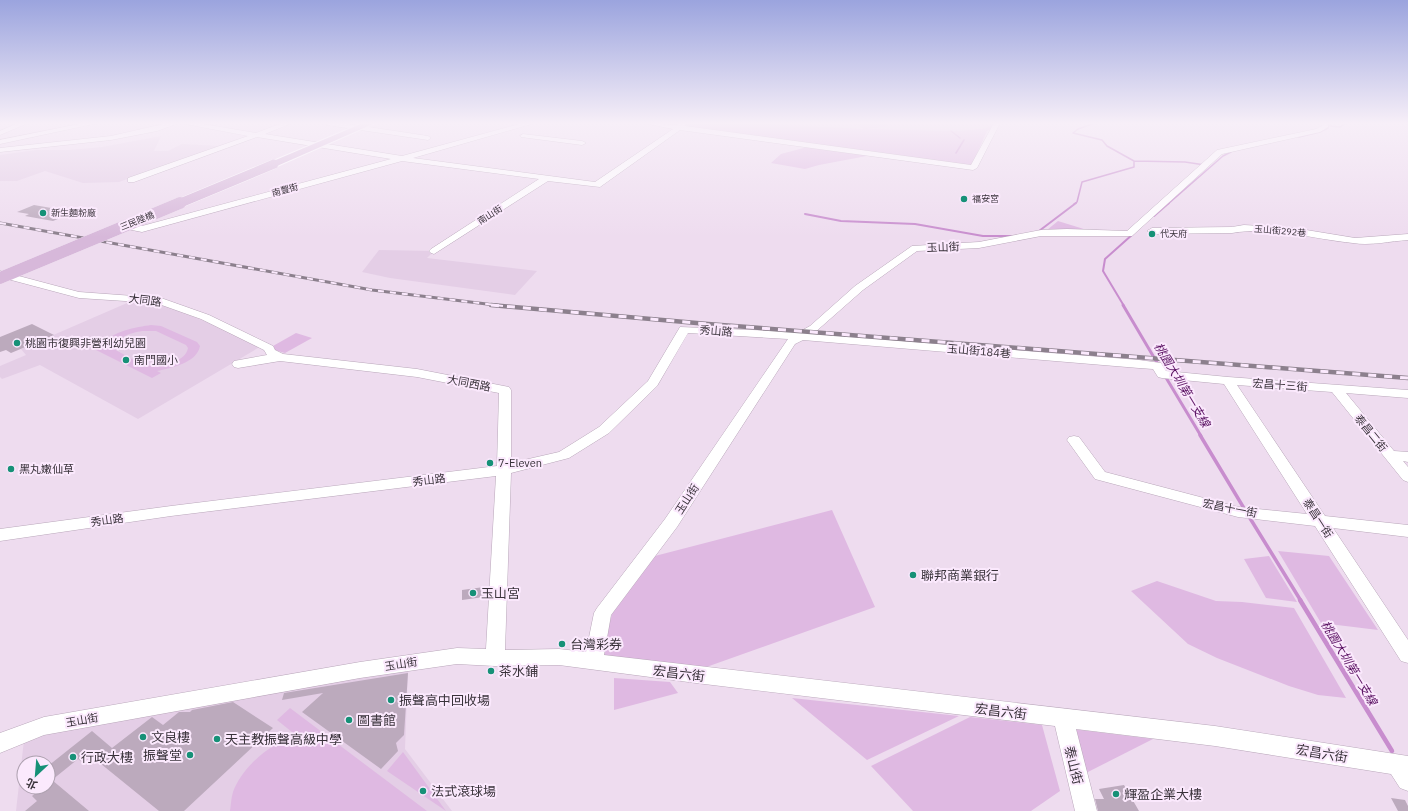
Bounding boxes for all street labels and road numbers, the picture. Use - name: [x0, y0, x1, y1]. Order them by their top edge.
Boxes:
- street label: 南豐街: [270, 181, 299, 198]
- street label: 南山街: [475, 203, 504, 227]
- street label: 三民陸橋: [118, 209, 156, 232]
- street label: 玉山街292巷: [1254, 223, 1307, 238]
- street label: 玉山街: [926, 239, 960, 255]
- street label: 大同路: [128, 291, 162, 309]
- street label: 秀山路: [699, 323, 733, 339]
- street label: 玉山街184巷: [947, 341, 1011, 361]
- street label: 大同西路: [446, 372, 492, 394]
- street label: 宏昌十三街: [1252, 376, 1308, 394]
- street label: 泰昌二街: [1352, 411, 1390, 455]
- street label: 秀山路: [412, 471, 446, 489]
- street label: 玉山街: [672, 481, 702, 517]
- street label: 宏昌十一街: [1202, 496, 1258, 520]
- street label: 泰昌一街: [1300, 496, 1336, 540]
- street label: 秀山路: [90, 511, 124, 529]
- street label: 玉山街: [384, 655, 418, 673]
- street label: 宏昌六街: [652, 662, 706, 685]
- street label: 宏昌六街: [974, 700, 1028, 723]
- street label: 玉山街: [65, 710, 99, 730]
- street label: 宏昌六街: [1295, 741, 1349, 766]
- street label: 泰山街: [1061, 744, 1086, 786]

